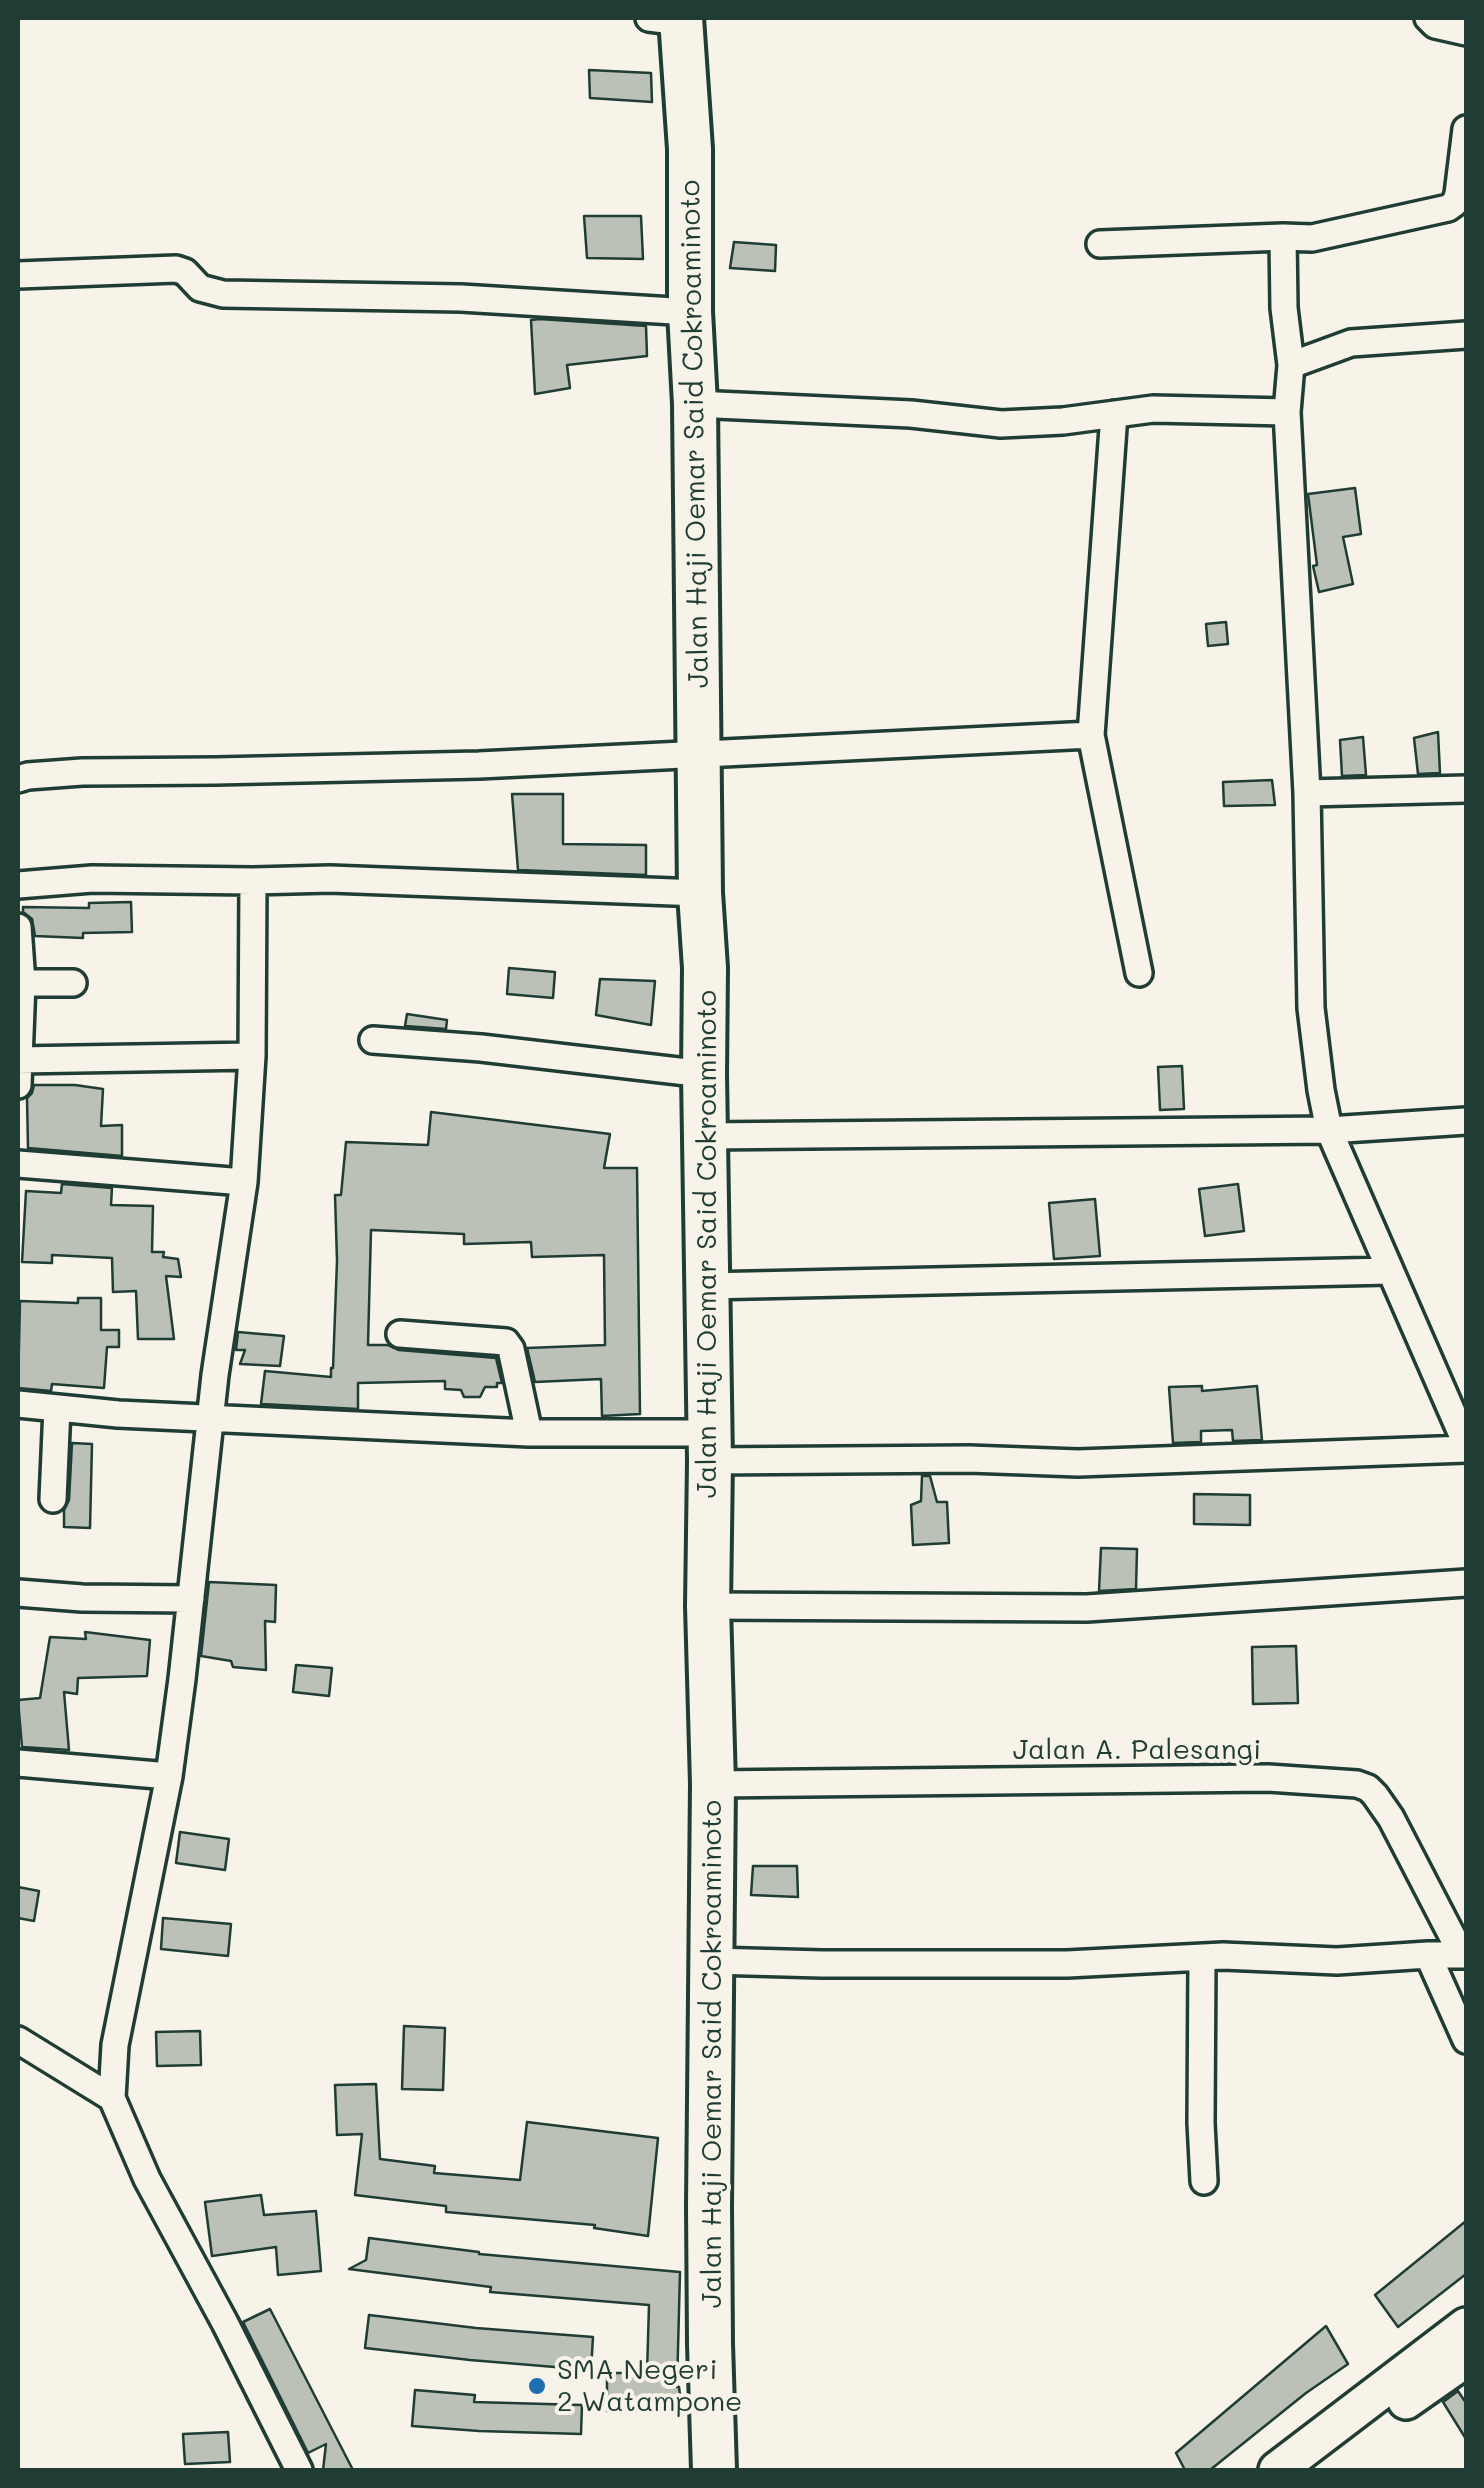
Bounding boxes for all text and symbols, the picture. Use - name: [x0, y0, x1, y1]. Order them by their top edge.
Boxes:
- street label: Jalan Haji Oemar Said Cokroaminoto: [674, 180, 716, 688]
- street label: Jalan Haji Oemar Said Cokroaminoto: [690, 990, 724, 1498]
- street label: Jalan A. Palesangi: [1013, 1733, 1261, 1767]
- street label: Jalan Haji Oemar Said Cokroaminoto: [695, 1800, 729, 2308]
- place label: SMA Negeri 2 Watampone: [557, 2353, 742, 2419]
- marker: SMA Negeri 2 Watampone: [526, 2375, 548, 2397]

